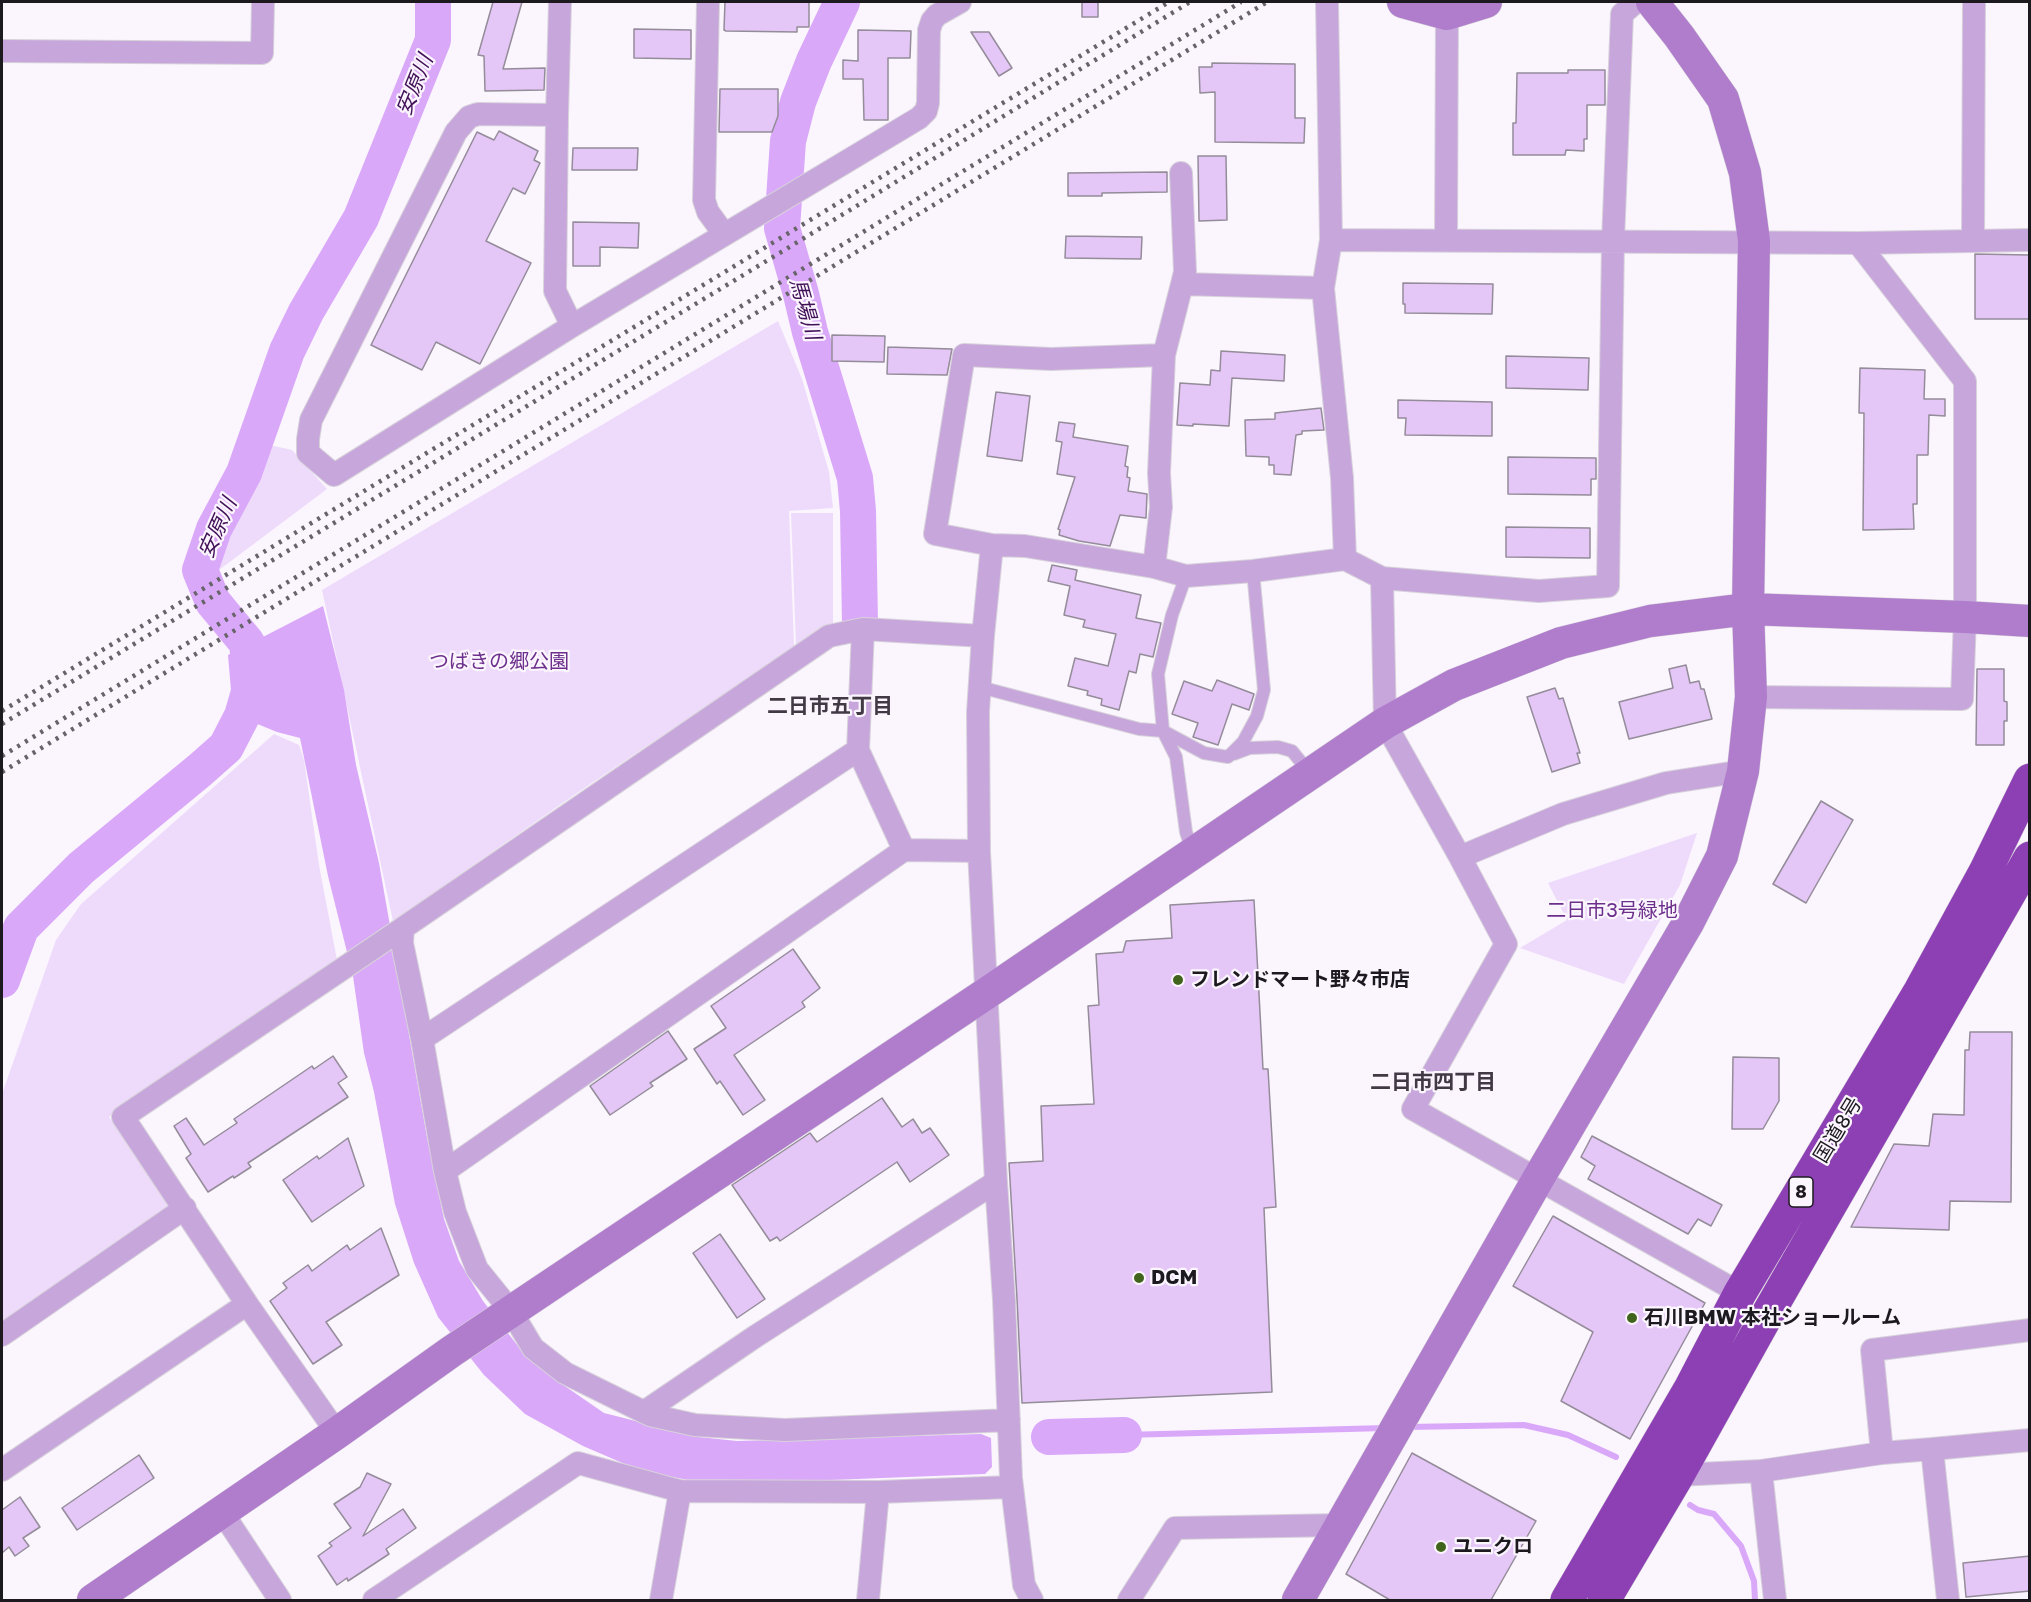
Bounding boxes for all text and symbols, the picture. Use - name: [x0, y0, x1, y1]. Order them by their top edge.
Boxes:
- water label: 安原川: [392, 51, 438, 119]
- water label: 馬場川: [784, 275, 826, 343]
- water label: 安原川: [194, 494, 242, 562]
- park label: つばきの郷公園: [429, 650, 569, 674]
- district label: 二日市五丁目: [767, 693, 893, 719]
- park label: 二日市3号緑地: [1546, 899, 1678, 923]
- place label: フレンドマート野々市店: [1190, 968, 1410, 992]
- marker: フレンドマート野々市店: [1171, 973, 1185, 987]
- district label: 二日市四丁目: [1370, 1069, 1496, 1095]
- street label: 国道8号: [1809, 1093, 1867, 1167]
- road number: 8: [1789, 1177, 1813, 1207]
- place label: DCM: [1151, 1266, 1197, 1290]
- marker: DCM: [1132, 1271, 1146, 1285]
- place label: 石川BMW 本社ショールーム: [1644, 1306, 1901, 1330]
- marker: 石川BMW 本社ショールーム: [1625, 1311, 1639, 1325]
- place label: ユニクロ: [1453, 1535, 1533, 1559]
- marker: ユニクロ: [1434, 1540, 1448, 1554]

